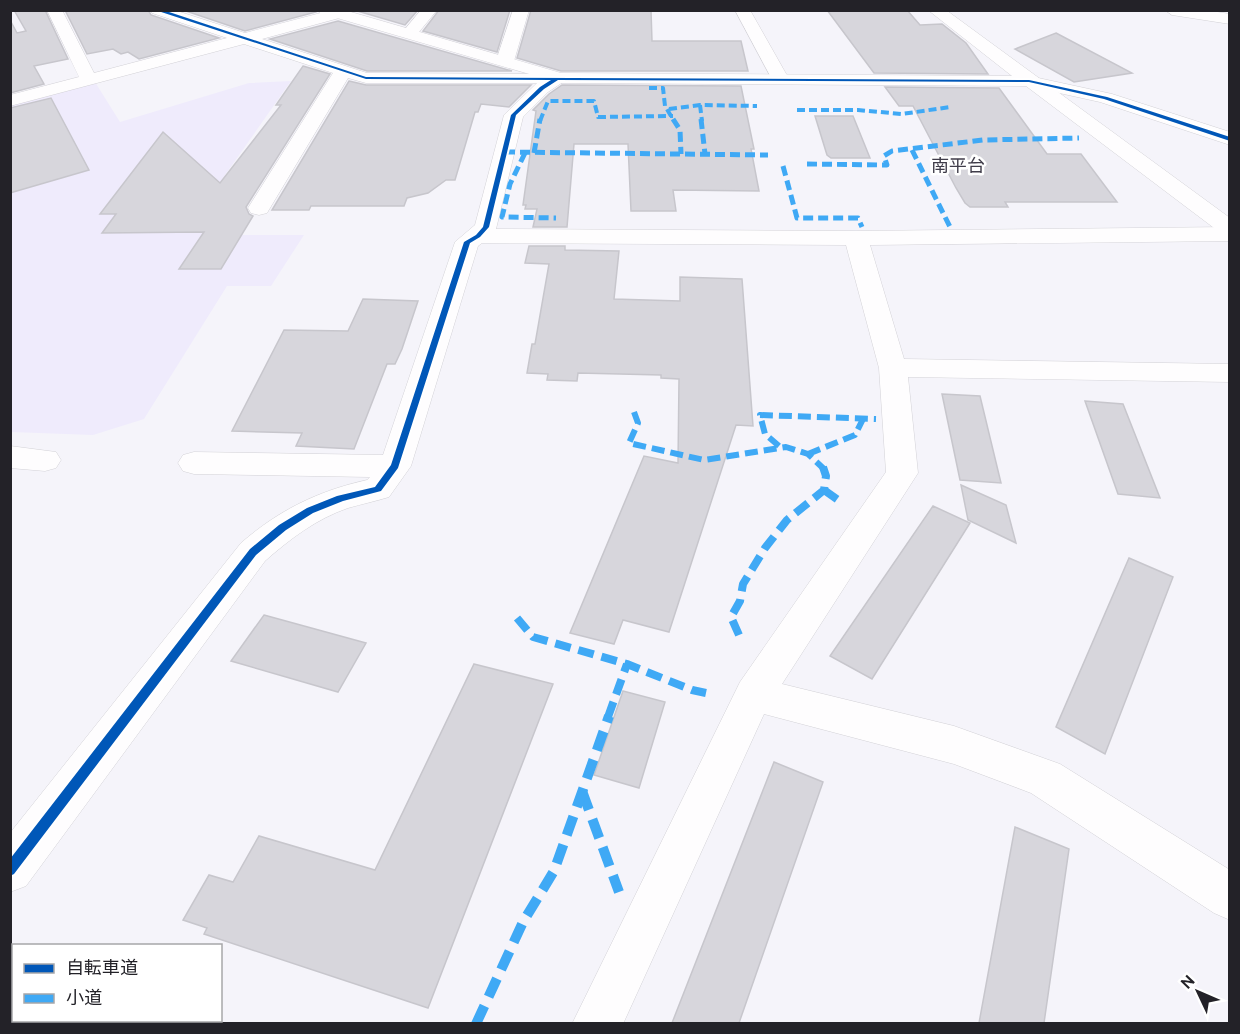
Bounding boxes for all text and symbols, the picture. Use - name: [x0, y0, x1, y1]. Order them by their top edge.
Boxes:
- district label: 南平台: [931, 155, 985, 175]
- legend: [12, 944, 222, 1022]
- text: 自転車道: [66, 957, 138, 977]
- north arrow: [1168, 962, 1228, 1022]
- text: N: [1177, 971, 1198, 992]
- text: 小道: [66, 987, 102, 1007]

